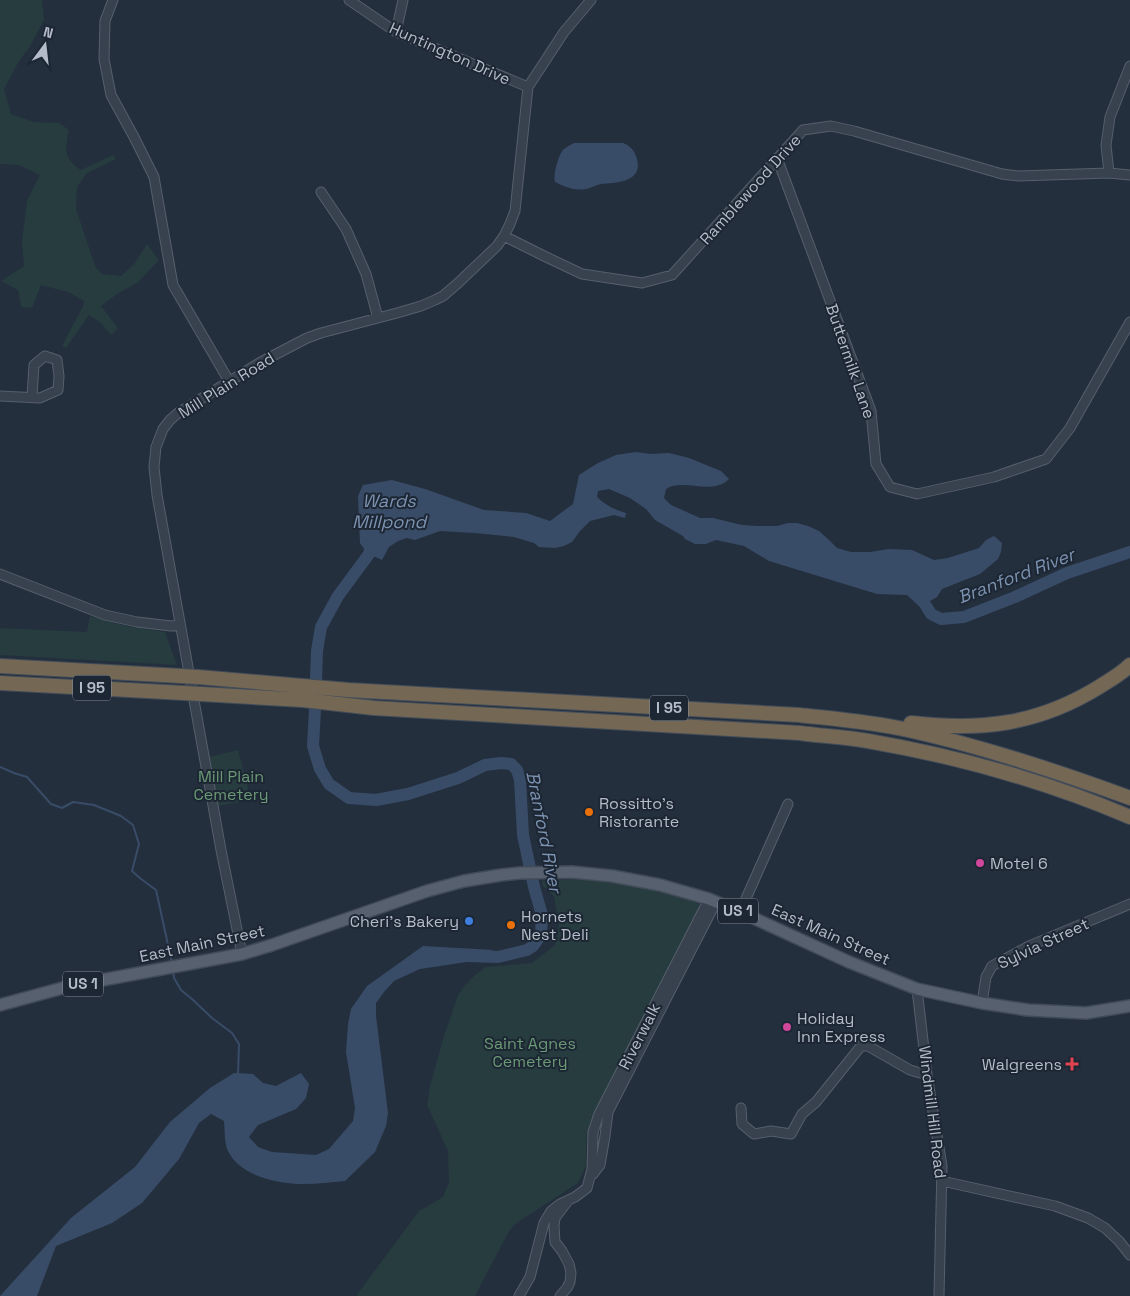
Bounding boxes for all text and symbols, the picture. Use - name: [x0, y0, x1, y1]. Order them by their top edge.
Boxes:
- street label: Huntington Drive: [386, 17, 514, 90]
- north arrow: [20, 20, 70, 70]
- text: N: [41, 23, 55, 42]
- street label: Ramblewood Drive: [695, 130, 806, 249]
- street label: Buttermilk Lane: [821, 301, 880, 421]
- street label: Mill Plain Road: [174, 347, 278, 423]
- water label: Wards Millpond: [352, 489, 428, 533]
- water label: Branford River: [954, 542, 1080, 608]
- road number: I 95: [73, 676, 111, 700]
- road number: I 95: [650, 696, 688, 720]
- park label: Mill Plain Cemetery: [193, 766, 269, 805]
- water label: Branford River: [521, 769, 568, 897]
- place label: Rossitto's Ristorante: [599, 793, 679, 832]
- marker: Rossitto's Ristorante: [583, 806, 595, 818]
- place label: Motel 6: [990, 853, 1048, 874]
- marker: Motel 6: [974, 857, 986, 869]
- road number: US 1: [718, 898, 758, 924]
- street label: East Main Street: [768, 899, 893, 970]
- place label: Hornets Nest Deli: [521, 906, 589, 945]
- place label: Cheri's Bakery: [350, 911, 459, 932]
- street label: Sylvia Street: [994, 913, 1092, 974]
- marker: Cheri's Bakery: [463, 915, 475, 927]
- marker: Hornets Nest Deli: [505, 919, 517, 931]
- street label: East Main Street: [137, 920, 267, 967]
- road number: US 1: [63, 972, 103, 996]
- street label: Riverwalk: [614, 999, 665, 1073]
- place label: Holiday Inn Express: [797, 1008, 886, 1047]
- marker: Holiday Inn Express: [781, 1021, 793, 1033]
- park label: Saint Agnes Cemetery: [484, 1033, 576, 1072]
- street label: Windmill Hill Road: [914, 1045, 951, 1179]
- place label: Walgreens: [982, 1054, 1062, 1075]
- marker: Walgreens: [1066, 1058, 1078, 1070]

